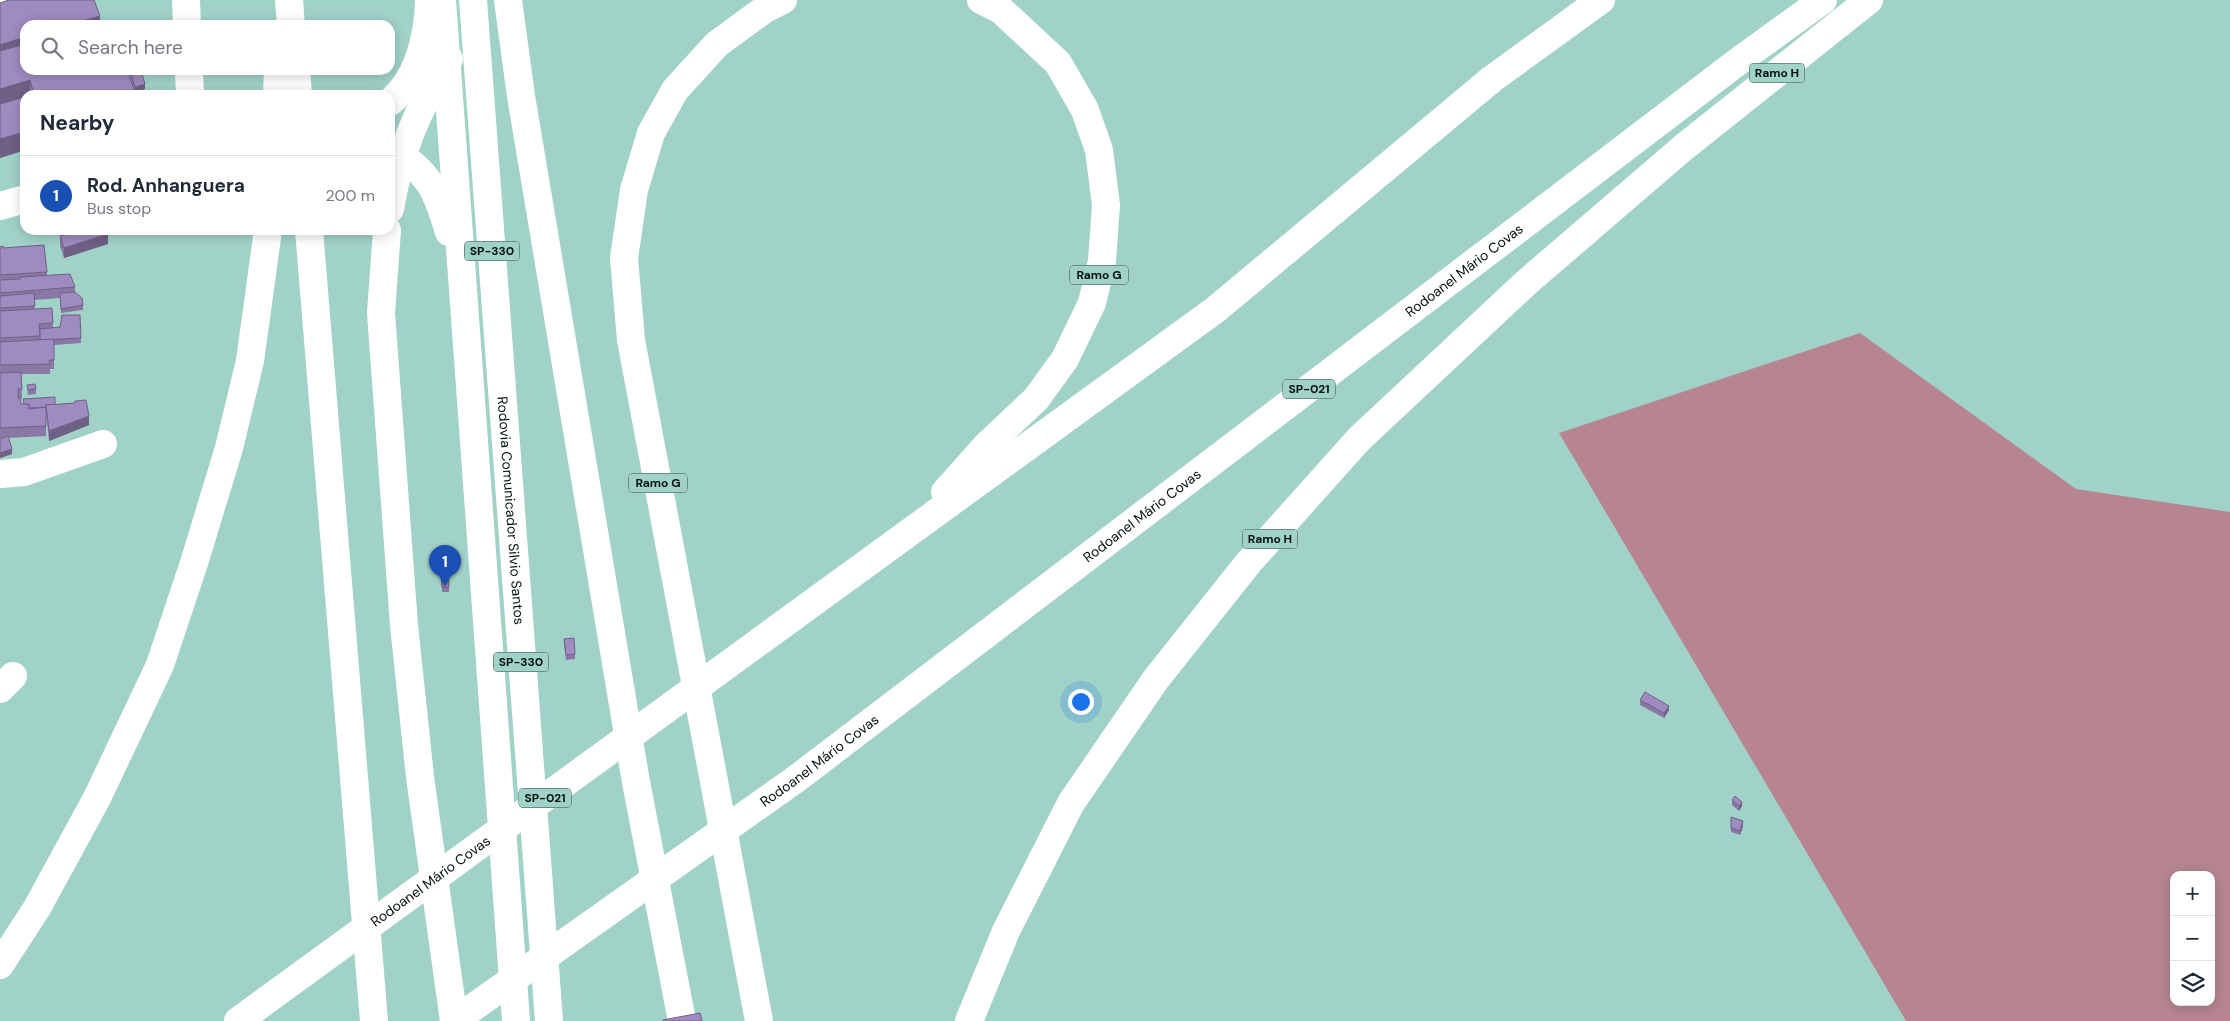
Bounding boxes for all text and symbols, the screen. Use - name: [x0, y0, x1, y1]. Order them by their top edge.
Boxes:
- search box: [20, 20, 395, 75]
- icon: search: [38, 34, 66, 62]
- text: Search here: [78, 35, 183, 60]
- road number: Ramo H: [1750, 64, 1804, 82]
- text: Nearby: [40, 109, 114, 137]
- text: Rod. Anhanguera: [87, 173, 245, 198]
- text: 1: [53, 185, 59, 206]
- text: 200 m: [326, 185, 375, 206]
- text: Bus stop: [87, 198, 151, 219]
- street label: Rodoanel Mário Covas: [1402, 220, 1527, 321]
- road number: SP-330: [464, 242, 520, 260]
- road number: Ramo G: [1070, 266, 1128, 284]
- road number: SP-021: [1283, 379, 1335, 398]
- street label: Rodovia Comunicador Silvio Santos: [494, 396, 528, 625]
- street label: Rodoanel Mário Covas: [1079, 465, 1204, 566]
- road number: Ramo G: [629, 473, 687, 492]
- road number: Ramo H: [1242, 530, 1298, 548]
- pin: 1: [429, 545, 461, 586]
- road number: SP-330: [494, 652, 548, 672]
- your location: [1068, 689, 1094, 715]
- street label: Rodoanel Mário Covas: [757, 710, 882, 811]
- road number: SP-021: [519, 788, 571, 808]
- street label: Rodoanel Mário Covas: [367, 831, 494, 930]
- map controls: [2170, 871, 2215, 1006]
- button: +: [2170, 871, 2215, 916]
- button: −: [2170, 916, 2215, 961]
- button: layers: [2170, 961, 2215, 1006]

